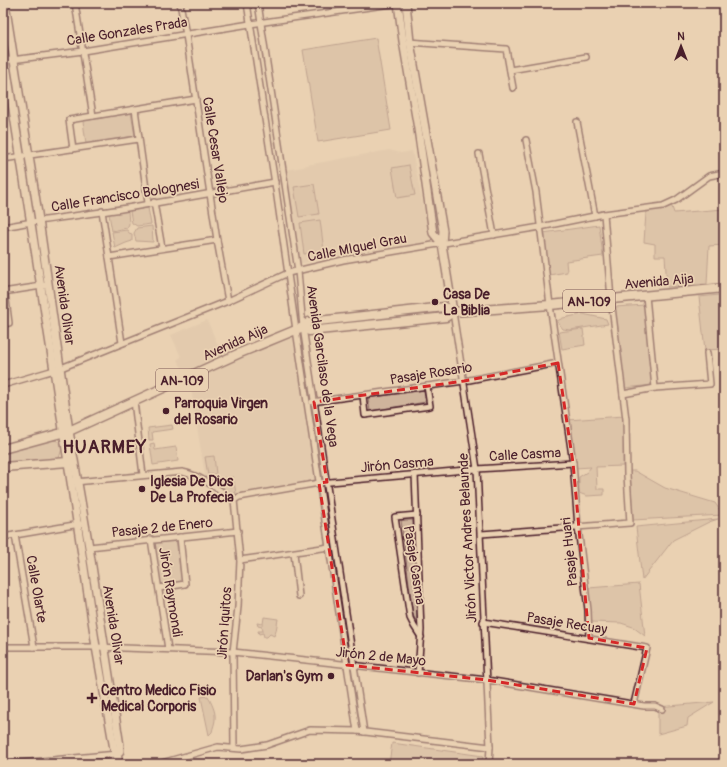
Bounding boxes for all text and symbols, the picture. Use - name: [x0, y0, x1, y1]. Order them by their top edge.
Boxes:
- street label: Calle Gonzales Prada: [65, 14, 189, 49]
- north arrow: [661, 26, 701, 66]
- text: N: [677, 30, 685, 43]
- street label: Calle Cesar Vallejo: [199, 96, 232, 205]
- street label: Calle Francisco Bolognesi: [50, 175, 201, 216]
- street label: Calle MIguel Grau: [306, 230, 408, 265]
- street label: Avenida Olivar: [50, 264, 79, 346]
- street label: Avenida Aija: [624, 270, 694, 293]
- street label: Avenida Garcilaso de la Vega: [303, 284, 342, 448]
- place label: Casa De La Biblia: [443, 286, 491, 319]
- road number: AN-109: [563, 290, 615, 312]
- marker: Casa De La Biblia: [430, 297, 440, 307]
- street label: Avenida Aija: [200, 321, 270, 364]
- street label: Pasaje Rosario: [389, 359, 474, 388]
- road number: AN-109: [156, 369, 208, 391]
- place label: Parroquia Virgen del Rosario: [174, 395, 268, 428]
- marker: Parroquia Virgen del Rosario: [161, 406, 171, 416]
- district label: HUARMEY: [62, 436, 148, 459]
- street label: Calle Casma: [489, 444, 561, 465]
- street label: Jirón Casma: [360, 453, 434, 476]
- street label: Jirón Victor Andres Belaunde: [455, 453, 480, 623]
- place label: Iglesia De Dios De La Profecia: [150, 473, 234, 506]
- marker: Iglesia De Dios De La Profecia: [137, 484, 147, 494]
- street label: Pasaje 2 de Enero: [111, 514, 214, 541]
- street label: Pasaje Huari: [557, 516, 582, 587]
- street label: Pasaje Casma: [400, 524, 429, 606]
- street label: Jirón Raymondi: [155, 546, 186, 639]
- street label: Calle Olarte: [22, 554, 51, 624]
- street label: Avenida Olivar: [99, 584, 128, 666]
- street label: Jirón Iquitos: [213, 586, 236, 660]
- street label: Pasaje Recuay: [525, 609, 608, 638]
- street label: Jirón 2 de Mayo: [335, 643, 427, 670]
- place label: Darlan's Gym: [246, 668, 324, 685]
- marker: Darlan's Gym: [326, 671, 336, 681]
- place label: Centro Medico Fisio Medical Corporis: [101, 682, 217, 715]
- marker: Centro Medico Fisio Medical Corporis: [86, 692, 98, 704]

